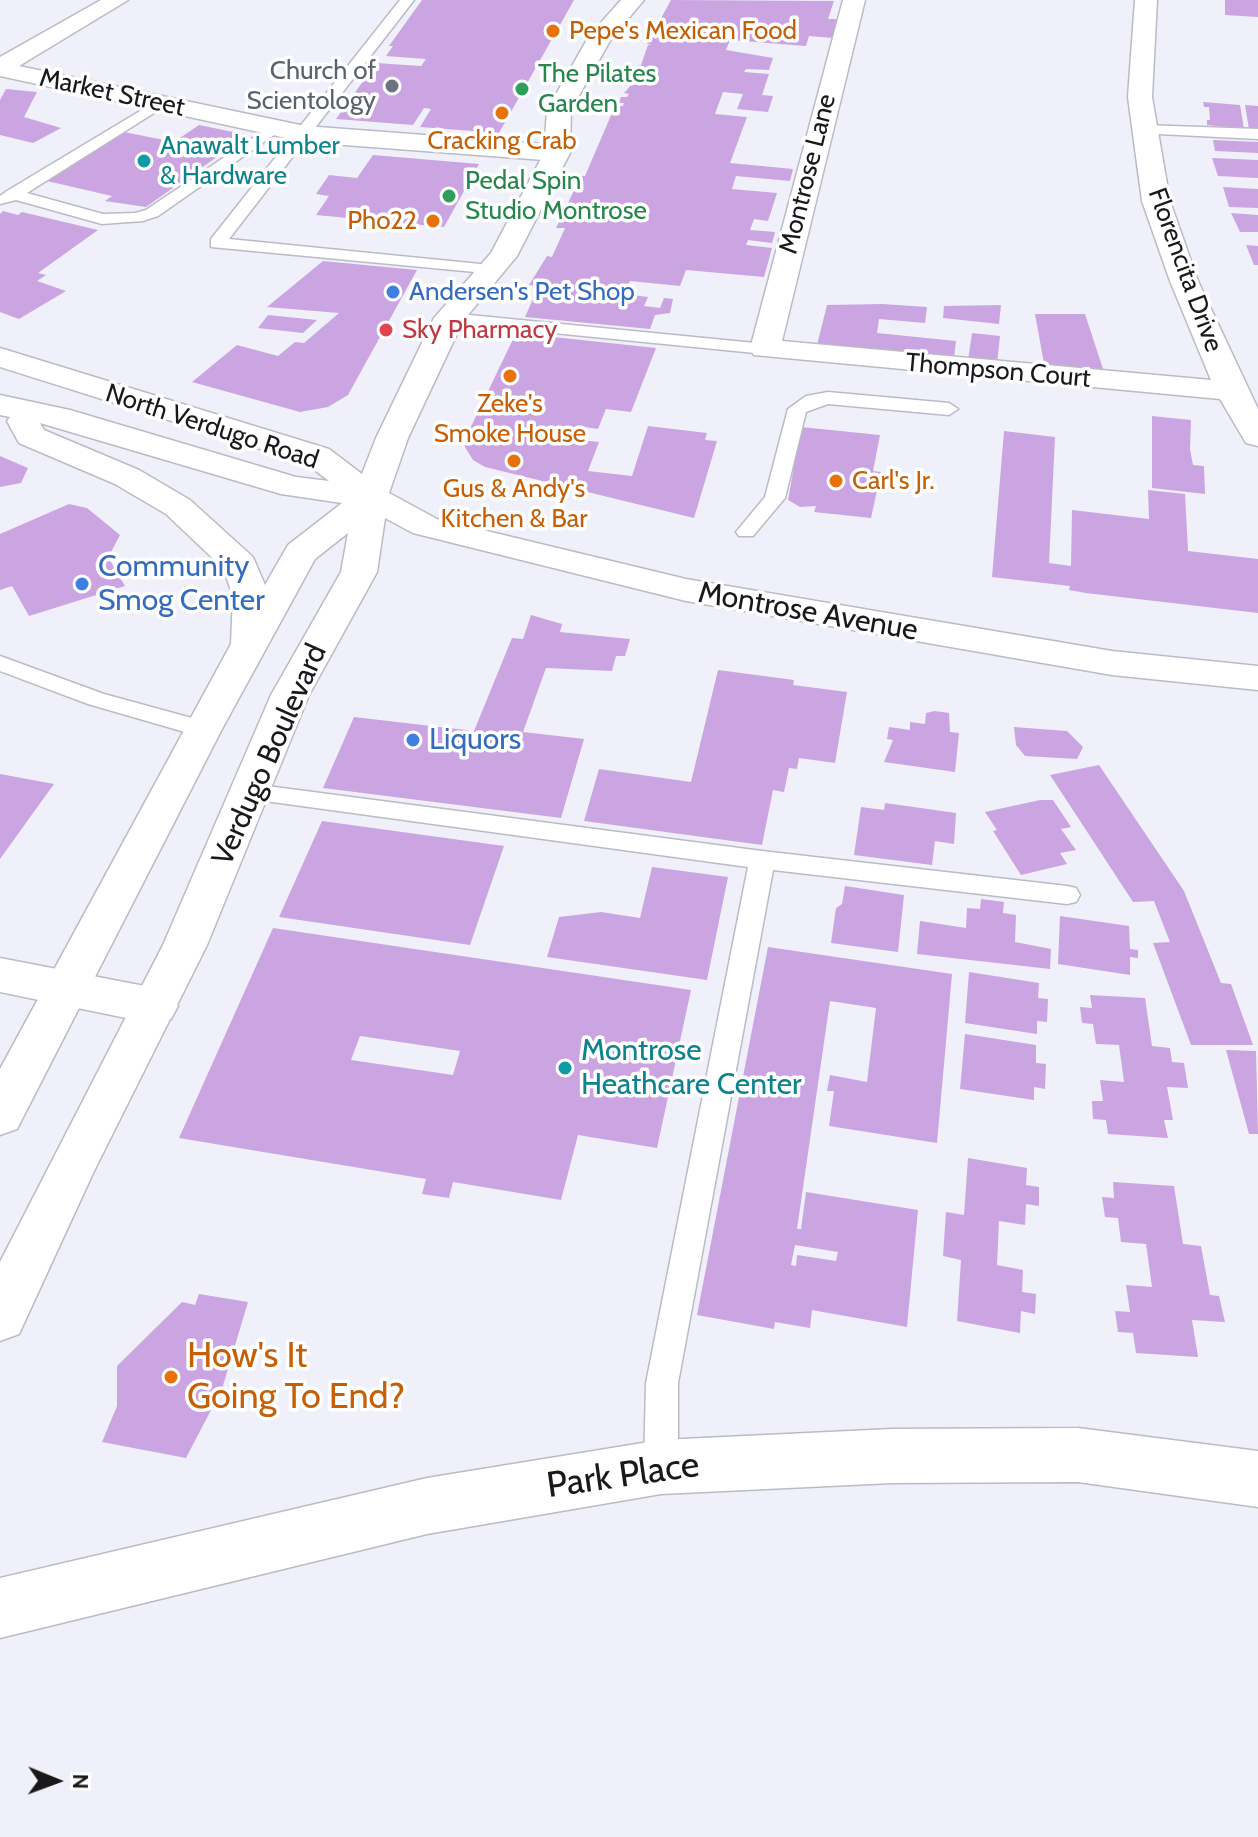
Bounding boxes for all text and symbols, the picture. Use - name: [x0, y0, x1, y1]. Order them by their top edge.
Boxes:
- place label: Pepe's Mexican Food: [569, 15, 797, 47]
- marker: Pepe's Mexican Food: [544, 22, 562, 40]
- place label: Church of Scientology: [247, 55, 376, 116]
- place label: The Pilates Garden: [538, 58, 656, 120]
- street label: Market Street: [37, 62, 187, 124]
- marker: Church of Scientology: [383, 77, 401, 95]
- marker: The Pilates Garden: [513, 80, 531, 98]
- street label: Montrose Lane: [773, 91, 843, 257]
- marker: Cracking Crab: [493, 104, 511, 122]
- place label: Cracking Crab: [427, 125, 577, 157]
- place label: Anawalt Lumber & Hardware: [160, 130, 340, 192]
- marker: Anawalt Lumber & Hardware: [135, 152, 153, 170]
- place label: Pedal Spin Studio Montrose: [465, 165, 647, 226]
- street label: Florencita Drive: [1141, 184, 1229, 356]
- marker: Pedal Spin Studio Montrose: [440, 187, 458, 205]
- place label: Pho22: [347, 205, 417, 237]
- marker: Pho22: [424, 212, 442, 230]
- place label: Andersen's Pet Shop: [409, 276, 635, 308]
- marker: Andersen's Pet Shop: [384, 283, 402, 301]
- place label: Sky Pharmacy: [402, 314, 557, 346]
- marker: Sky Pharmacy: [377, 321, 395, 339]
- street label: Thompson Court: [904, 347, 1092, 395]
- marker: Zeke's Smoke House: [501, 367, 519, 385]
- street label: North Verdugo Road: [102, 378, 322, 476]
- place label: Zeke's Smoke House: [434, 388, 586, 450]
- marker: Gus & Andy's Kitchen & Bar: [505, 452, 523, 470]
- place label: Carl's Jr.: [852, 465, 935, 497]
- marker: Carl's Jr.: [827, 472, 845, 490]
- place label: Gus & Andy's Kitchen & Bar: [440, 473, 588, 534]
- place label: Community Smog Center: [98, 549, 265, 620]
- marker: Community Smog Center: [73, 575, 91, 593]
- street label: Montrose Avenue: [695, 575, 921, 649]
- street label: Verdugo Boulevard: [205, 639, 335, 871]
- place label: Liquors: [429, 722, 521, 758]
- marker: Liquors: [404, 731, 422, 749]
- place label: Montrose Heathcare Center: [581, 1033, 802, 1104]
- marker: Montrose Heathcare Center: [556, 1059, 574, 1077]
- place label: How's It Going To End?: [187, 1334, 405, 1419]
- marker: How's It Going To End?: [162, 1368, 180, 1386]
- street label: Park Place: [544, 1444, 702, 1508]
- north arrow: [16, 1741, 96, 1821]
- text: N: [67, 1773, 94, 1789]

